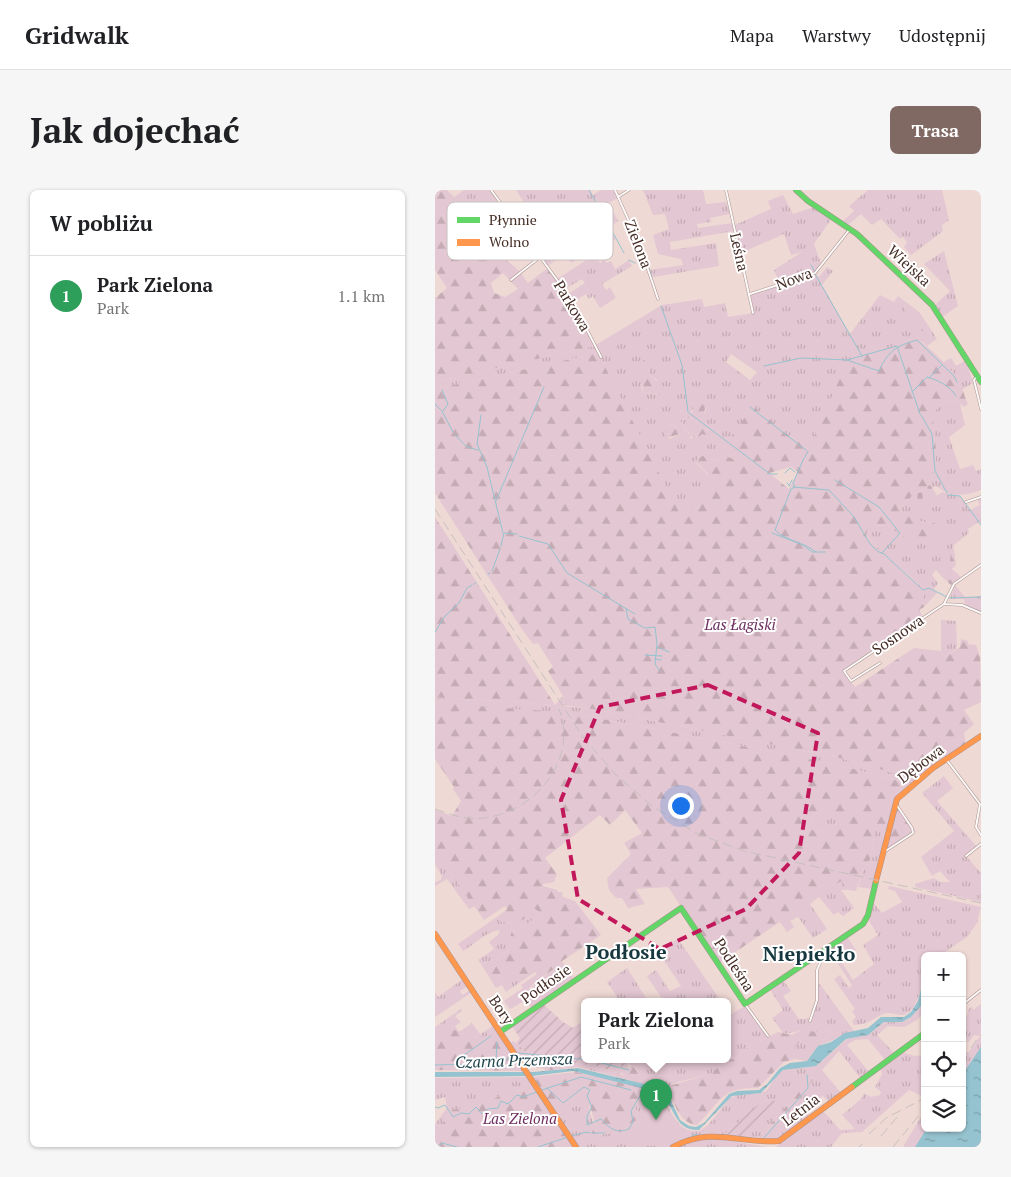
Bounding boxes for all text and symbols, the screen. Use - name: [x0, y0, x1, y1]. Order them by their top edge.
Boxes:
- text: Gridwalk: [25, 19, 129, 51]
- text: Mapa: [730, 23, 774, 47]
- text: Warstwy: [802, 23, 871, 47]
- text: Udostępnij: [899, 23, 986, 47]
- button: Trasa: [890, 106, 981, 154]
- text: Jak dojechać: [30, 107, 240, 153]
- legend: [447, 202, 613, 260]
- text: W pobliżu: [50, 209, 153, 237]
- text: Płynnie: [489, 210, 537, 229]
- street label: Zielona: [621, 216, 657, 271]
- street label: Leśna: [726, 231, 754, 273]
- text: Wolno: [489, 232, 529, 251]
- street label: Wiejska: [884, 240, 936, 291]
- street label: Nowa: [773, 262, 815, 294]
- text: Park Zielona: [97, 272, 213, 297]
- street label: Parkowa: [550, 276, 596, 335]
- text: 1: [61, 285, 71, 307]
- text: 1.1 km: [338, 285, 385, 307]
- text: Park: [97, 297, 129, 319]
- street label: Sosnowa: [868, 609, 928, 659]
- park label: Las Łagiski: [703, 614, 776, 634]
- street label: Dębowa: [893, 739, 948, 787]
- your location: [668, 793, 694, 819]
- street label: Podleśna: [710, 934, 760, 995]
- district label: Podłosie: [585, 938, 667, 965]
- district label: Niepiekło: [763, 940, 855, 967]
- map controls: [921, 952, 966, 1132]
- button: +: [921, 952, 966, 997]
- street label: Podłosie: [516, 959, 574, 1008]
- street label: Bory: [485, 991, 519, 1028]
- button: −: [921, 997, 966, 1042]
- popup: [581, 998, 731, 1063]
- text: Park Zielona: [598, 1007, 714, 1032]
- text: Park: [598, 1032, 630, 1054]
- button: locate: [921, 1042, 966, 1087]
- water label: Czarna Przemsza: [455, 1047, 573, 1073]
- pin: 1: [640, 1079, 672, 1120]
- button: layers: [921, 1087, 966, 1132]
- street label: Letnia: [777, 1088, 824, 1130]
- park label: Las Zielona: [482, 1108, 557, 1128]

